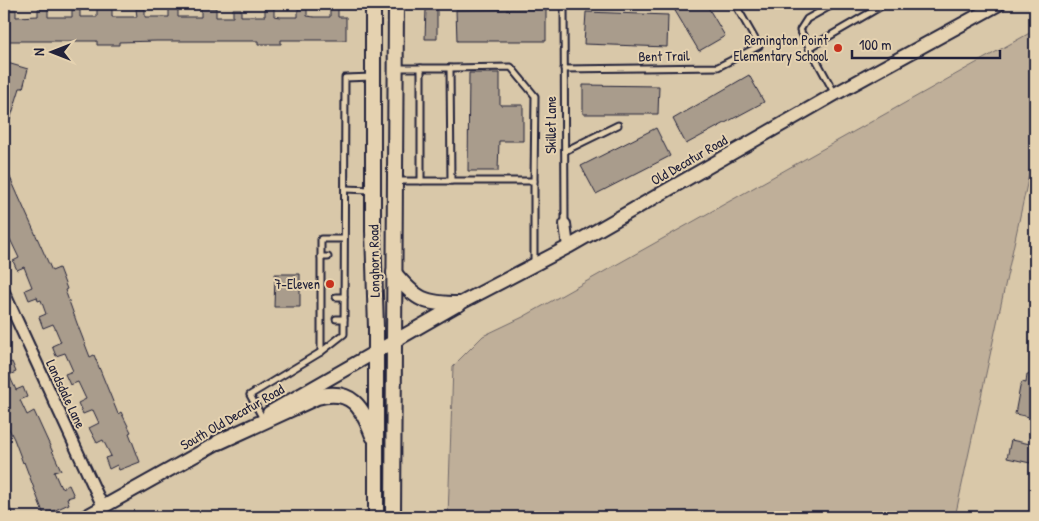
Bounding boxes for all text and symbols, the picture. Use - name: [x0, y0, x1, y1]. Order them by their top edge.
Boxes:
- north arrow: [28, 28, 78, 78]
- scale bar: [852, 28, 999, 60]
- place label: Remington Point Elementary School: [734, 30, 828, 66]
- text: 100 m: [859, 34, 892, 55]
- marker: Remington Point Elementary School: [832, 42, 844, 54]
- street label: Bent Trail: [638, 46, 690, 65]
- text: N: [29, 48, 48, 56]
- street label: Skillet Lane: [541, 96, 560, 154]
- street label: Old Decatur Road: [647, 130, 731, 189]
- street label: Longhorn Road: [363, 224, 385, 298]
- place label: 7-Eleven: [274, 274, 320, 293]
- marker: 7-Eleven: [324, 278, 336, 290]
- street label: Landsdale Lane: [42, 356, 91, 432]
- street label: South Old Decatur Road: [176, 379, 288, 454]

